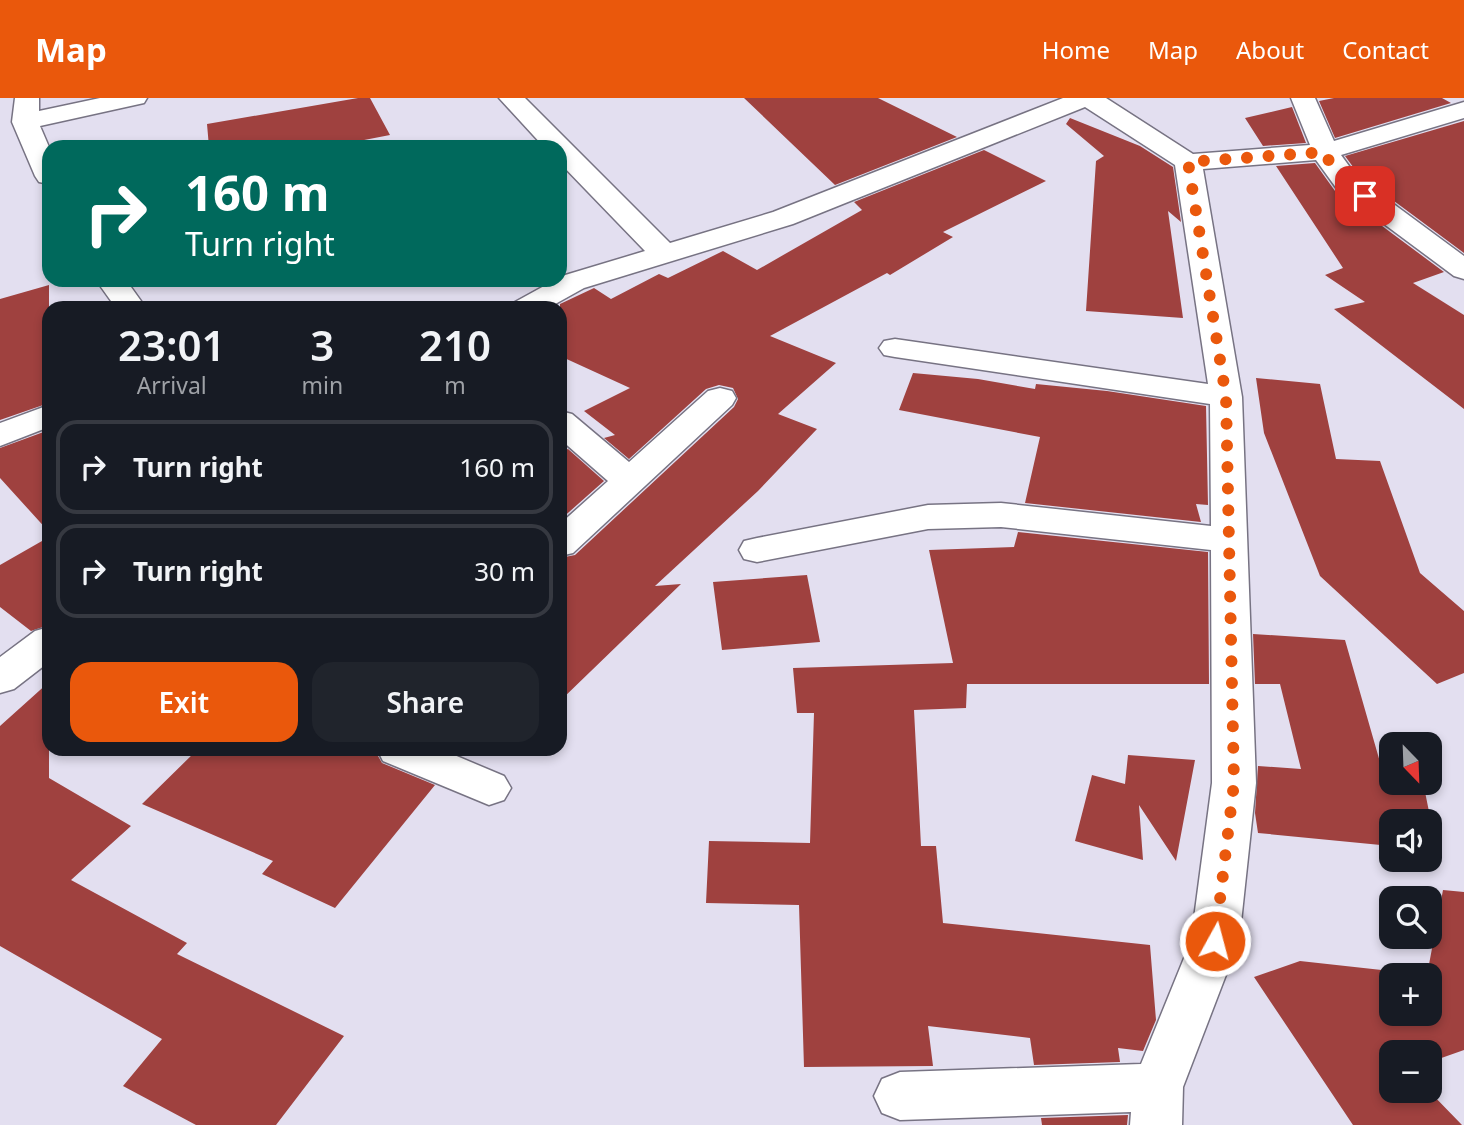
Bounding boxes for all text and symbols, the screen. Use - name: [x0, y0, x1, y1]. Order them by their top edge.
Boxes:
- text: Map: [35, 27, 107, 72]
- text: Home: [1042, 33, 1110, 66]
- text: Map: [1148, 33, 1198, 66]
- text: About: [1236, 33, 1304, 66]
- text: Contact: [1342, 33, 1429, 66]
- text: 160 m: [185, 159, 330, 225]
- pin: [1335, 166, 1395, 226]
- icon: right: [70, 168, 161, 259]
- icon: arrive: [1346, 177, 1384, 215]
- text: Turn right: [185, 222, 335, 265]
- text: 23:01: [118, 316, 226, 373]
- text: 3: [310, 316, 334, 373]
- text: 210: [419, 316, 491, 373]
- text: Arrival: [137, 369, 207, 401]
- text: min: [301, 369, 343, 401]
- text: m: [444, 369, 466, 401]
- icon: right: [74, 448, 112, 486]
- text: Turn right: [133, 449, 263, 485]
- text: 160 m: [459, 449, 535, 485]
- icon: right: [74, 552, 112, 590]
- text: Turn right: [133, 553, 263, 589]
- text: 30 m: [474, 553, 535, 589]
- button: Exit: [70, 662, 298, 742]
- button: Share: [312, 662, 539, 742]
- north arrow: [1379, 732, 1442, 794]
- map controls: [1379, 732, 1442, 1103]
- button: sound: [1379, 809, 1442, 872]
- button: search: [1379, 886, 1442, 949]
- position arrow: [1178, 904, 1252, 978]
- button: +: [1379, 963, 1442, 1026]
- button: −: [1379, 1040, 1442, 1103]

